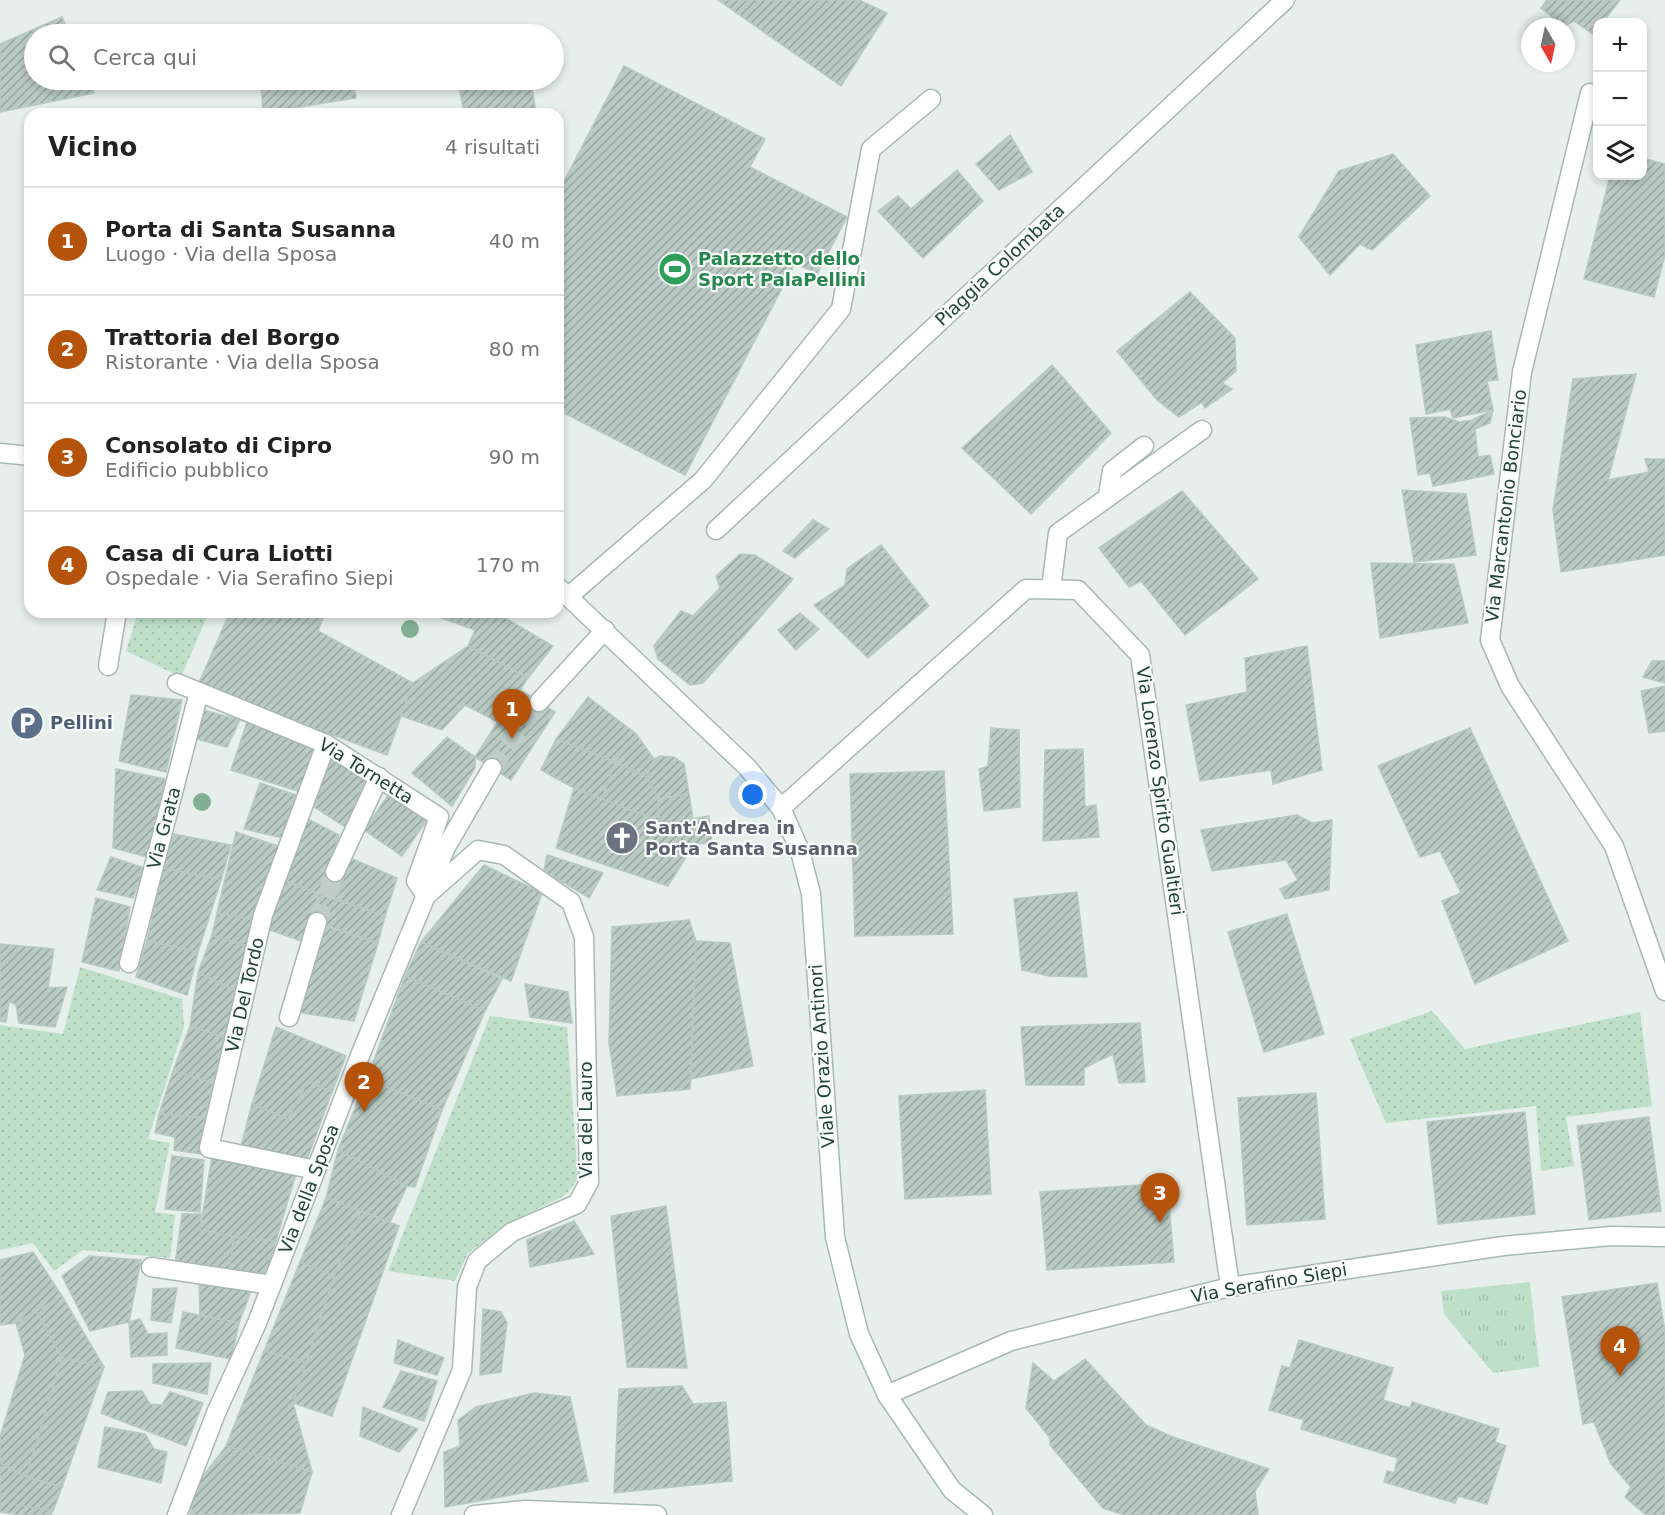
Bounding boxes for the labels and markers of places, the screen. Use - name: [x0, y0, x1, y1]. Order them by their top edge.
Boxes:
- place label: Palazzetto dello Sport PalaPellini: [698, 248, 866, 290]
- sports icon: Palazzetto dello Sport PalaPellini: [657, 251, 693, 287]
- pin: 1: [492, 690, 532, 739]
- parking icon: Pellini: [9, 705, 45, 741]
- place label: Pellini: [50, 712, 113, 733]
- place label: Sant'Andrea in Porta Santa Susanna: [645, 817, 858, 859]
- church icon: Sant'Andrea in Porta Santa Susanna: [604, 820, 640, 856]
- pin: 2: [344, 1062, 384, 1112]
- pin: 3: [1140, 1174, 1180, 1223]
- pin: 4: [1600, 1326, 1640, 1376]

